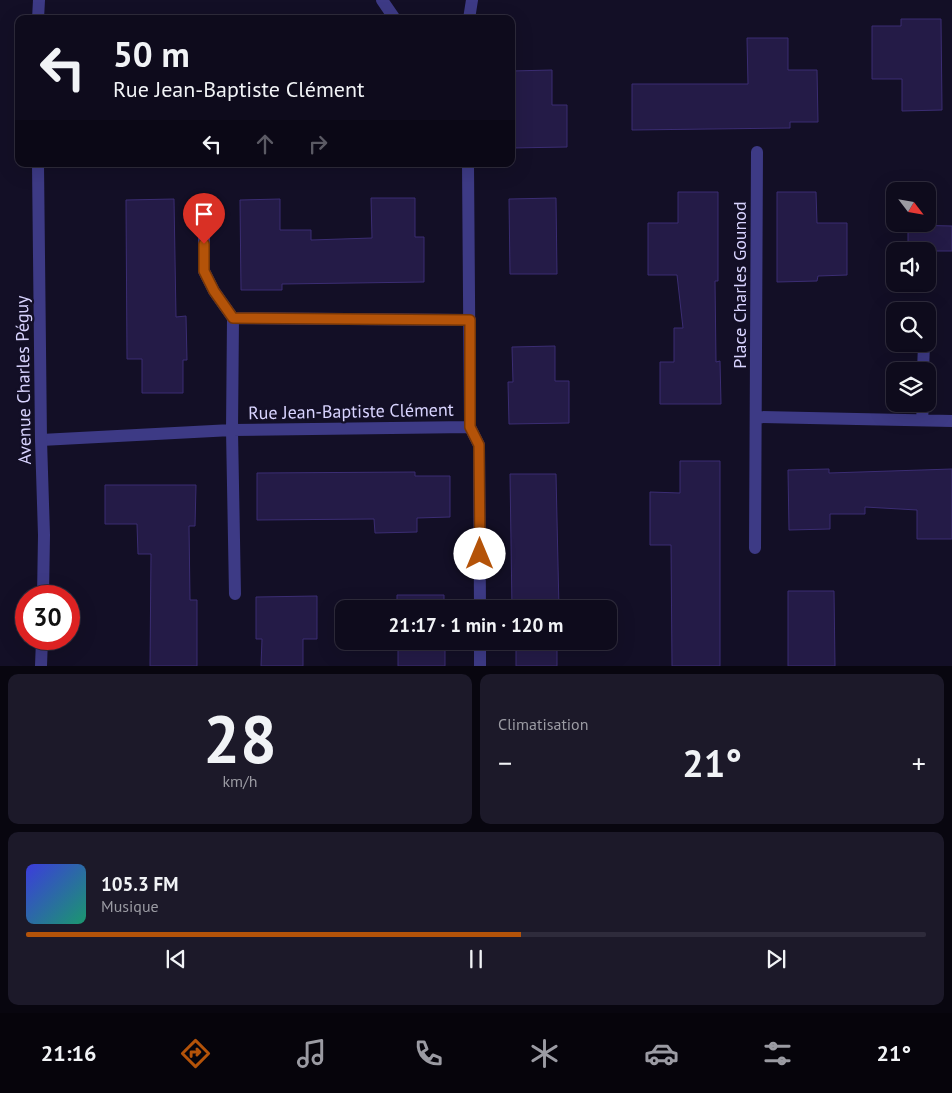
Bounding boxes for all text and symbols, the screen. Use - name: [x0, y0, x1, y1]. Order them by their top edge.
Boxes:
- text: 50 m: [113, 31, 190, 77]
- icon: left: [30, 35, 95, 100]
- text: Rue Jean-Baptiste Clément: [113, 75, 364, 103]
- icon: left: [198, 130, 226, 158]
- icon: ahead: [251, 130, 279, 158]
- icon: right: [304, 130, 332, 158]
- north arrow: [886, 182, 936, 232]
- map controls: [886, 182, 936, 412]
- pin: [183, 193, 225, 244]
- icon: arrive: [190, 200, 218, 228]
- street label: Place Charles Gounod: [728, 201, 751, 369]
- button: sound: [886, 242, 936, 292]
- street label: Avenue Charles Péguy: [10, 295, 36, 465]
- button: search: [886, 302, 936, 352]
- button: layers: [886, 362, 936, 412]
- street label: Rue Jean-Baptiste Clément: [248, 398, 454, 424]
- position arrow: [453, 527, 505, 579]
- speed limit sign: 30: [15, 585, 80, 650]
- text: 21:17 · 1 min · 120 m: [389, 613, 563, 637]
- text: 28: [203, 696, 277, 780]
- text: Climatisation: [498, 714, 588, 734]
- text: 21°: [682, 738, 742, 787]
- text: −: [498, 744, 512, 781]
- text: +: [912, 744, 926, 781]
- text: km/h: [222, 771, 258, 791]
- text: 105.3 FM: [101, 872, 178, 896]
- text: Musique: [101, 896, 159, 916]
- icon: previous: [162, 945, 190, 973]
- icon: pause: [462, 945, 490, 973]
- icon: next: [762, 945, 790, 973]
- icon: directions: [178, 1036, 213, 1071]
- icon: music: [294, 1036, 329, 1071]
- icon: phone: [411, 1036, 446, 1071]
- icon: climate: [527, 1036, 562, 1071]
- icon: car: [644, 1036, 679, 1071]
- icon: filters: [760, 1036, 795, 1071]
- text: 21:16: [41, 1039, 97, 1067]
- text: 21°: [877, 1039, 911, 1067]

